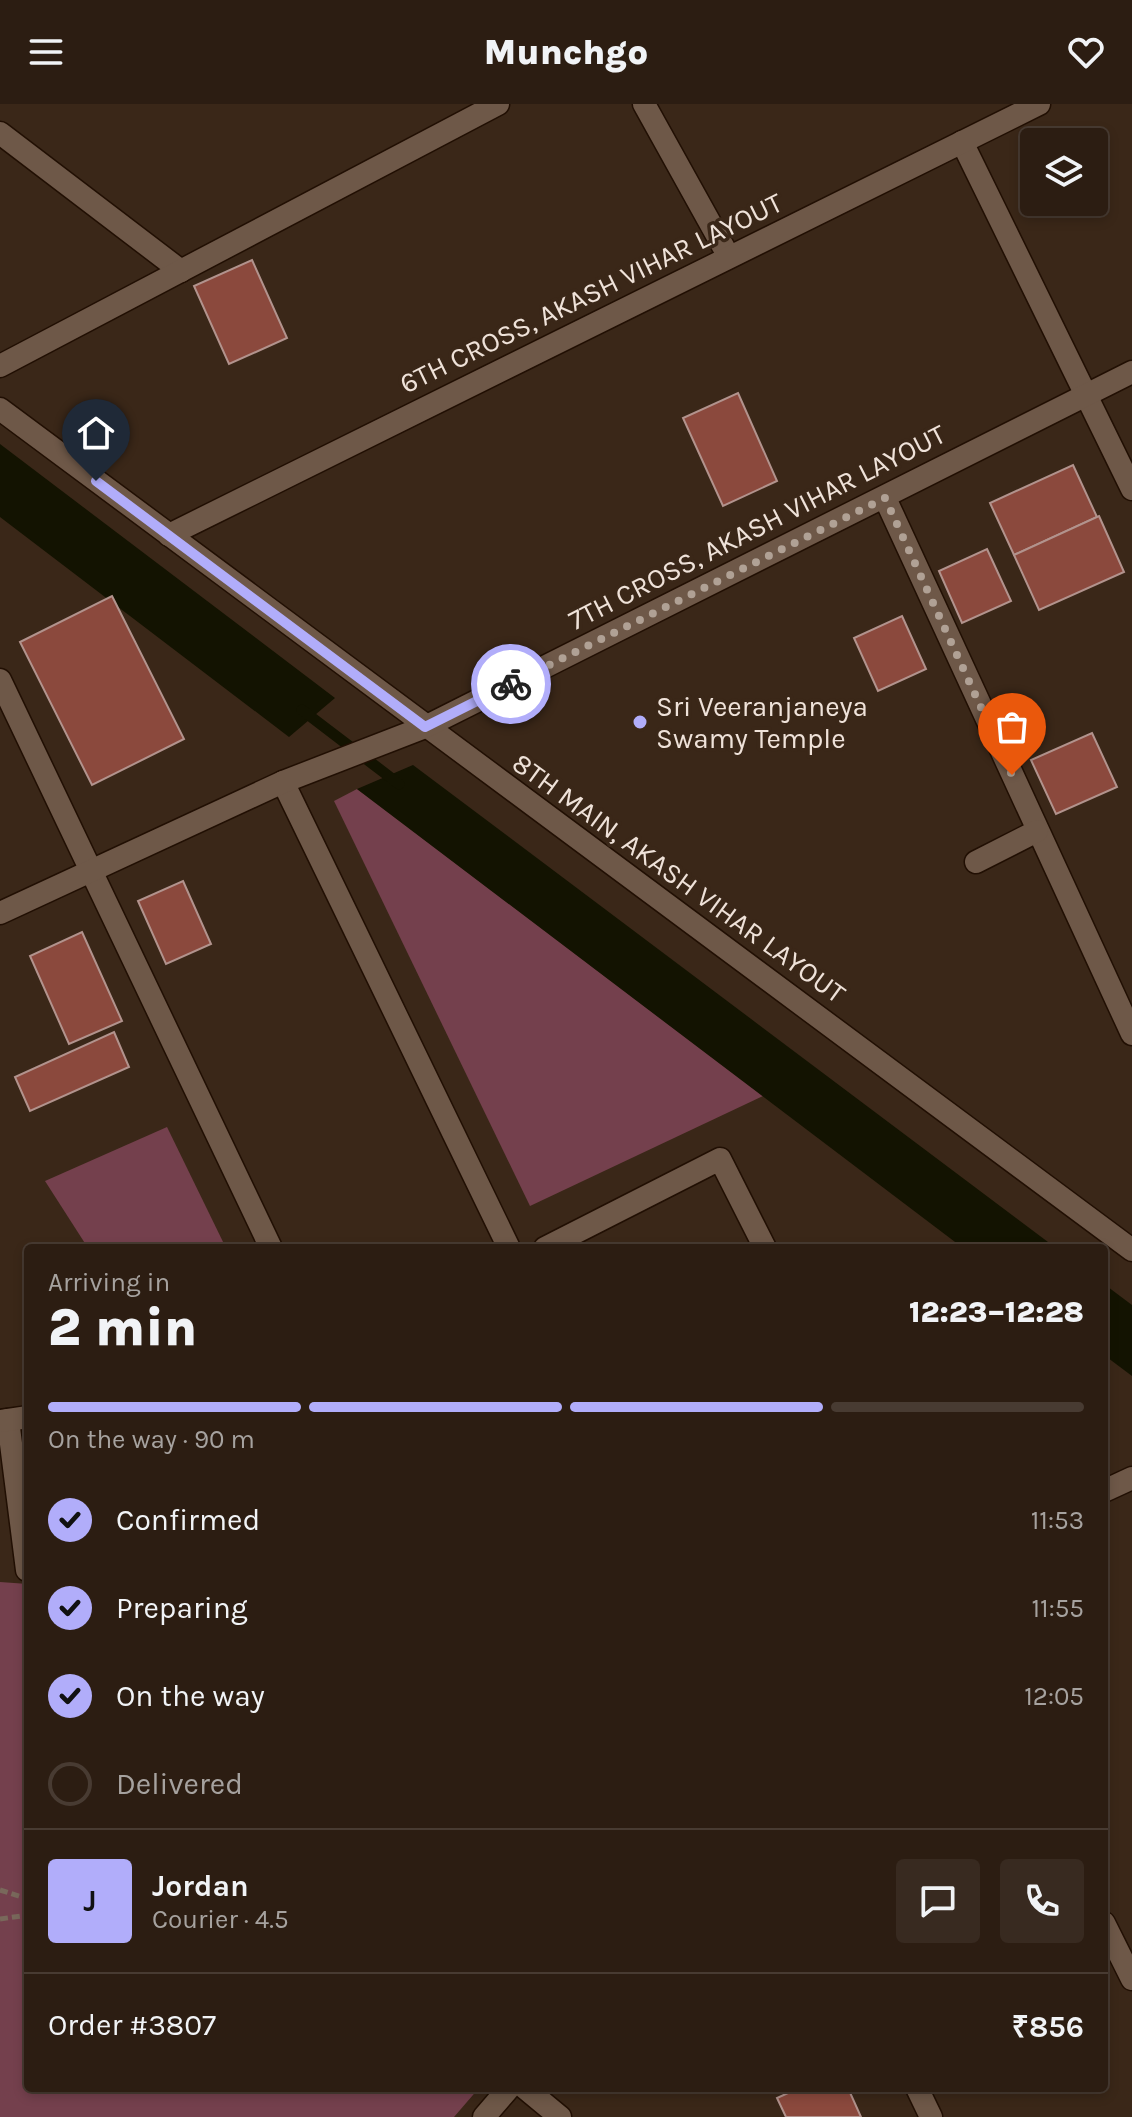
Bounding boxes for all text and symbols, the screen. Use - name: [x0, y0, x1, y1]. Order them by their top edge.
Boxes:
- icon: menu: [24, 30, 68, 74]
- icon: heart: [1064, 30, 1108, 74]
- text: Munchgo: [484, 31, 648, 73]
- map controls: [1020, 128, 1108, 216]
- button: layers: [1020, 128, 1108, 216]
- street label: 6TH CROSS, AKASH VIHAR LAYOUT: [394, 186, 788, 400]
- pin: [62, 399, 130, 481]
- icon: home: [74, 411, 118, 455]
- street label: 7TH CROSS, AKASH VIHAR LAYOUT: [563, 417, 951, 637]
- courier: [471, 644, 551, 724]
- icon: bike: [489, 662, 533, 706]
- place label: Sri Veeranjaneya Swamy Temple: [656, 690, 868, 755]
- pin: [978, 693, 1046, 775]
- icon: bag: [990, 705, 1034, 749]
- marker: Sri Veeranjaneya Swamy Temple: [631, 713, 649, 731]
- street label: 8TH MAIN, AKASH VIHAR LAYOUT: [506, 746, 852, 1010]
- text: Arriving in: [48, 1267, 170, 1298]
- text: 12:23–12:28: [909, 1294, 1084, 1330]
- text: 2 min: [48, 1297, 197, 1358]
- text: On the way · 90 m: [48, 1424, 255, 1455]
- icon: check: [48, 1498, 92, 1542]
- text: Confirmed: [116, 1502, 260, 1538]
- text: 11:53: [1031, 1505, 1084, 1536]
- icon: check: [48, 1586, 92, 1630]
- text: Preparing: [116, 1590, 248, 1626]
- text: 11:55: [1031, 1593, 1084, 1624]
- icon: check: [48, 1674, 92, 1718]
- text: On the way: [116, 1678, 265, 1714]
- text: 12:05: [1024, 1681, 1084, 1712]
- text: Delivered: [116, 1766, 243, 1802]
- button: chat: [896, 1859, 980, 1943]
- button: phone: [1000, 1859, 1084, 1943]
- text: Jordan: [152, 1868, 249, 1904]
- text: J: [83, 1883, 97, 1919]
- text: Courier · 4.5: [152, 1904, 289, 1935]
- text: Order #3807: [48, 2007, 216, 2043]
- text: ₹856: [1012, 2009, 1084, 2045]

